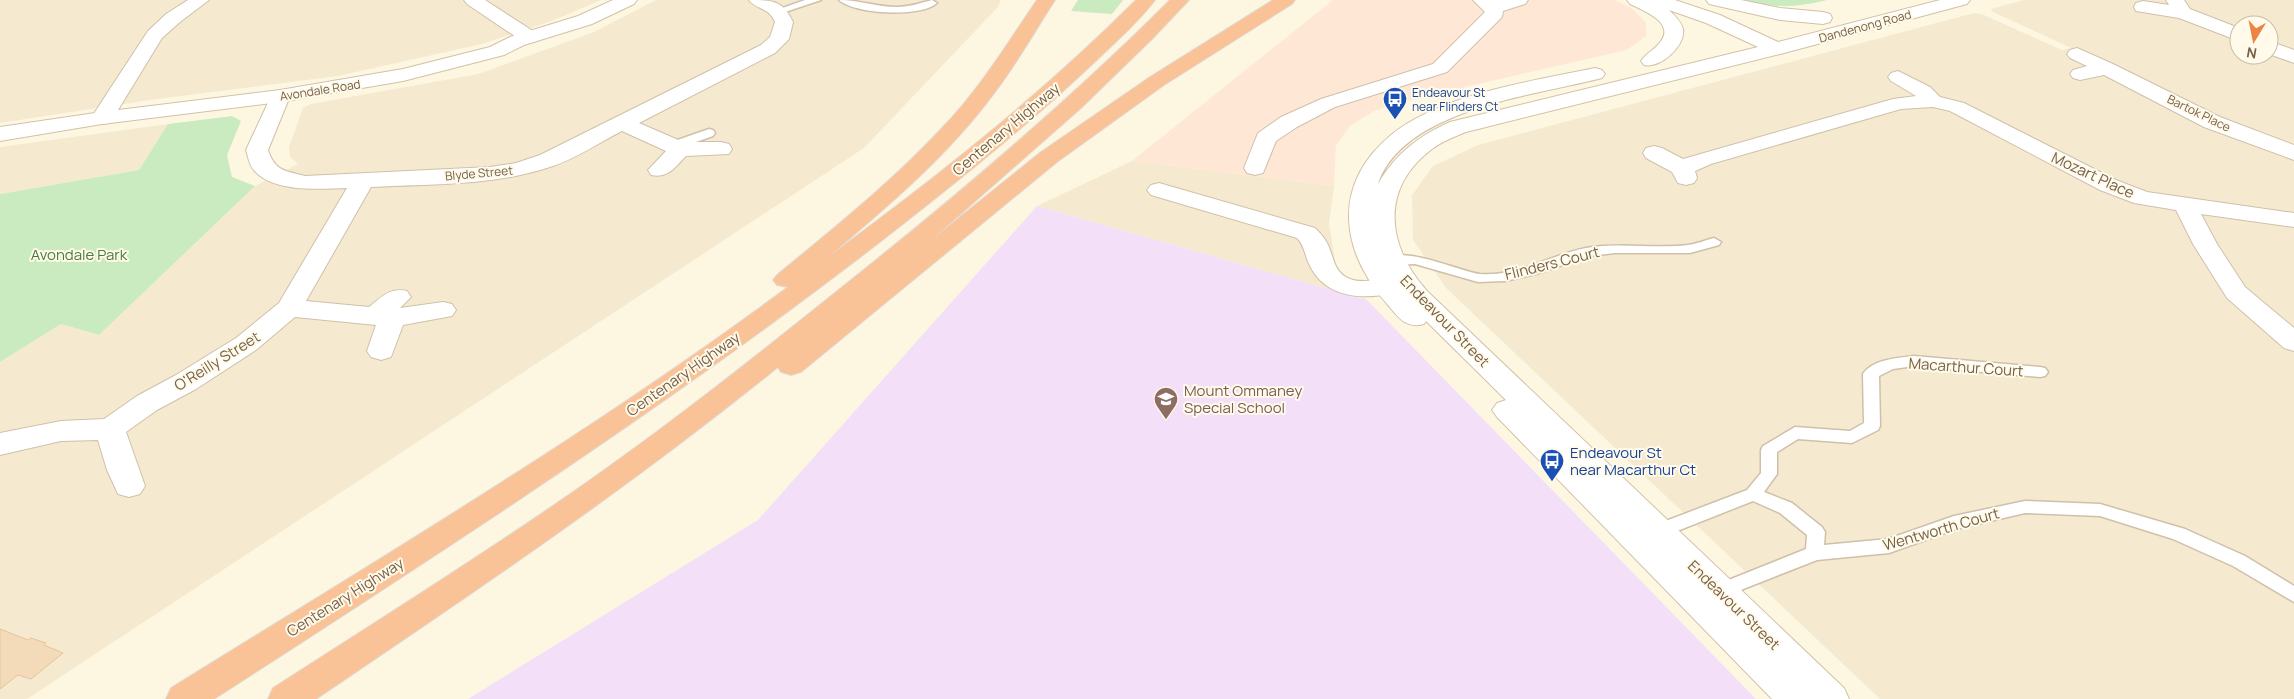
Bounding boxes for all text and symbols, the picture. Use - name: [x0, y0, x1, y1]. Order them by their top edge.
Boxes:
- street label: Dandenong Road: [1817, 5, 1913, 47]
- north arrow: [2229, 15, 2279, 65]
- text: N: [2245, 43, 2258, 64]
- street label: Avondale Road: [278, 75, 362, 105]
- street label: Centenary Highway: [948, 78, 1064, 180]
- place label: Endeavour St near Flinders Ct: [1412, 84, 1499, 115]
- bus stop icon: Endeavour St near Flinders Ct: [1382, 86, 1408, 120]
- street label: Bartok Place: [2164, 90, 2234, 136]
- street label: Mozart Place: [2048, 147, 2138, 203]
- street label: Blyde Street: [444, 162, 514, 184]
- street label: Flinders Court: [1502, 241, 1602, 285]
- park label: Avondale Park: [31, 244, 128, 265]
- street label: Endeavour Street: [1396, 270, 1494, 372]
- street label: O'Reilly Street: [170, 326, 264, 396]
- street label: Centenary Highway: [622, 327, 744, 421]
- street label: Macarthur Court: [1908, 353, 2024, 381]
- place label: Mount Ommaney Special School: [1184, 380, 1302, 418]
- school or university icon: Mount Ommaney Special School: [1153, 386, 1179, 420]
- place label: Endeavour St near Macarthur Ct: [1570, 442, 1696, 480]
- bus stop icon: Endeavour St near Macarthur Ct: [1539, 448, 1565, 482]
- street label: Wentworth Court: [1880, 502, 2002, 556]
- street label: Centenary Highway: [282, 552, 408, 641]
- street label: Endeavour Street: [1683, 556, 1785, 654]

